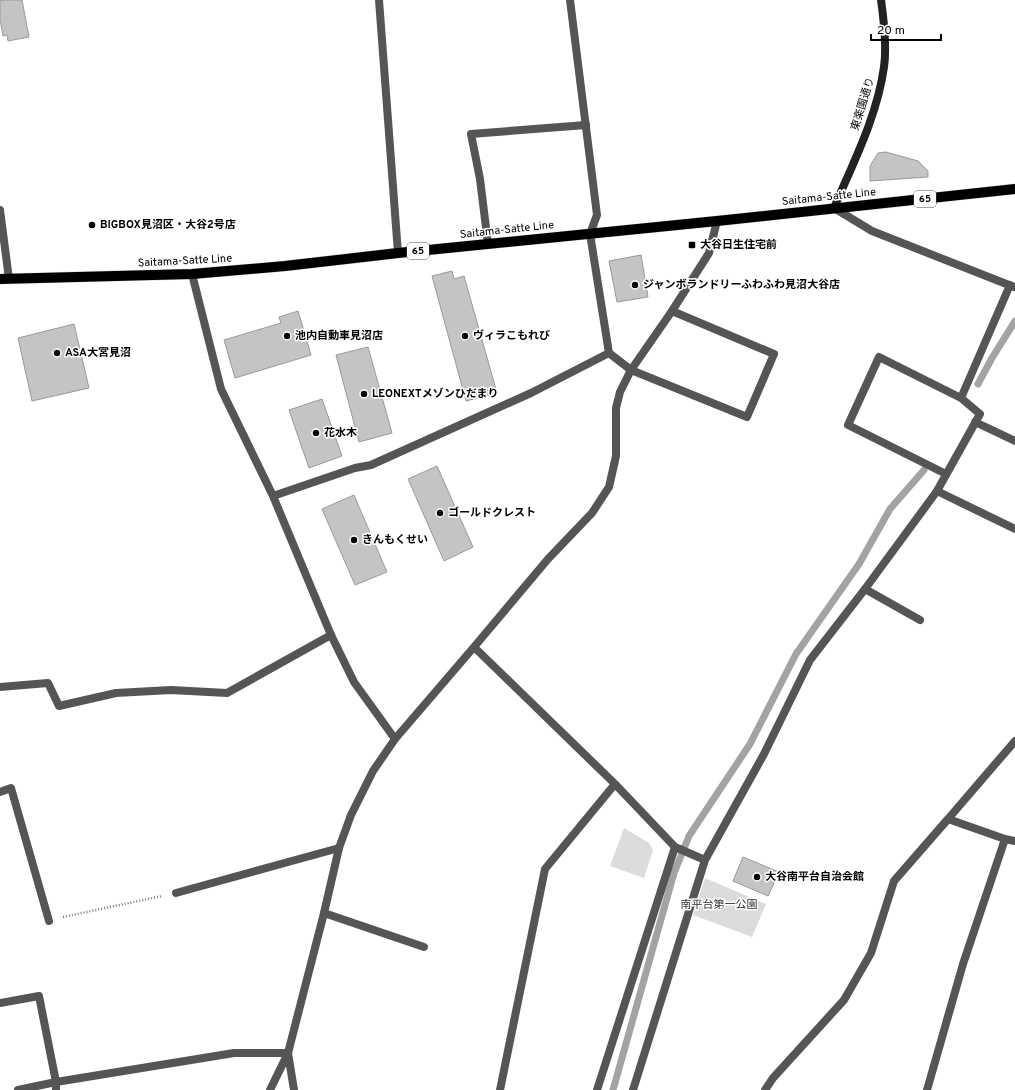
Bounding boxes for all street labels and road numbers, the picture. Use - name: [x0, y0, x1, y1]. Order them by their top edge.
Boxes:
- street label: 東楽園通り: [848, 76, 878, 132]
- street label: Saitama-Satte Line: [781, 185, 877, 209]
- road number: 65: [914, 191, 936, 207]
- street label: Saitama-Satte Line: [459, 218, 555, 242]
- road number: 65: [407, 243, 429, 259]
- street label: Saitama-Satte Line: [137, 252, 233, 270]

